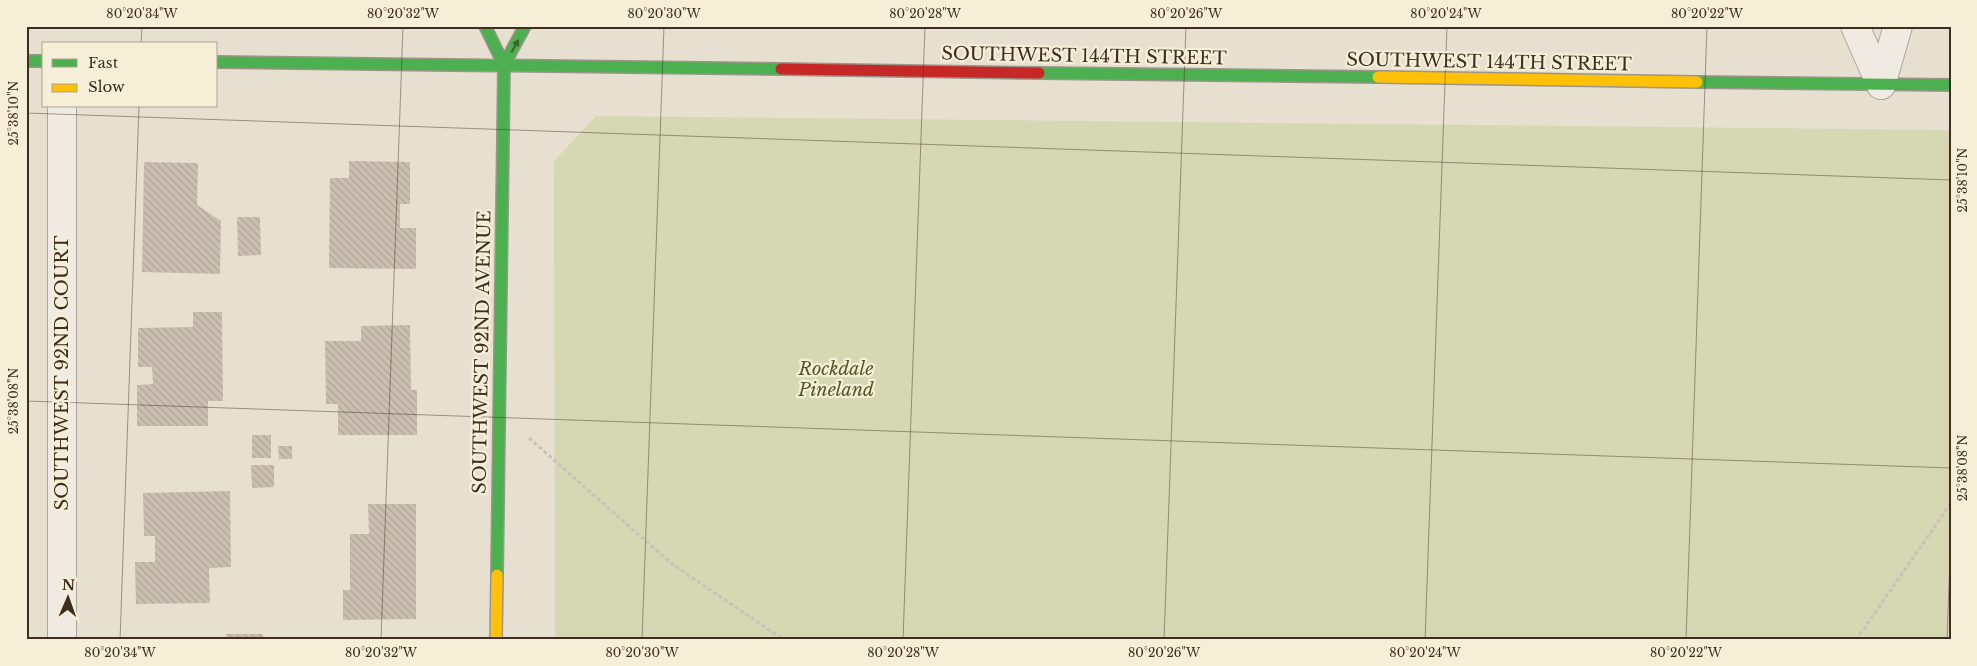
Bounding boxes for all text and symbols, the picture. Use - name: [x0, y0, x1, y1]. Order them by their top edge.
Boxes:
- text: 80°20'34"W: [106, 6, 179, 21]
- text: 80°20'32"W: [367, 6, 440, 21]
- text: 80°20'30"W: [627, 6, 701, 21]
- text: 80°20'28"W: [889, 6, 962, 21]
- text: 80°20'26"W: [1150, 6, 1223, 21]
- text: 80°20'24"W: [1410, 6, 1483, 21]
- text: 80°20'22"W: [1671, 6, 1744, 21]
- one-way arrow: [510, 39, 519, 52]
- legend: [42, 42, 218, 108]
- street label: SOUTHWEST 144TH STREET: [941, 43, 1227, 69]
- street label: SOUTHWEST 144TH STREET: [1346, 49, 1632, 75]
- text: Fast: [88, 53, 119, 72]
- text: Slow: [88, 77, 125, 96]
- text: 25°38'10"N: [6, 80, 21, 145]
- text: 25°38'10"N: [1955, 147, 1970, 212]
- street label: SOUTHWEST 92ND AVENUE: [469, 210, 495, 494]
- street label: SOUTHWEST 92ND COURT: [51, 235, 73, 510]
- park label: Rockdale Pineland: [797, 358, 874, 401]
- text: 25°38'08"N: [6, 367, 21, 434]
- text: 25°38'08"N: [1955, 434, 1970, 501]
- north arrow: [42, 574, 92, 624]
- text: N: [62, 576, 75, 594]
- text: 80°20'34"W: [84, 645, 157, 660]
- text: 80°20'32"W: [345, 645, 418, 660]
- text: 80°20'30"W: [605, 645, 679, 660]
- text: 80°20'28"W: [867, 645, 940, 660]
- text: 80°20'26"W: [1128, 645, 1201, 660]
- text: 80°20'24"W: [1389, 645, 1462, 660]
- text: 80°20'22"W: [1650, 645, 1723, 660]

